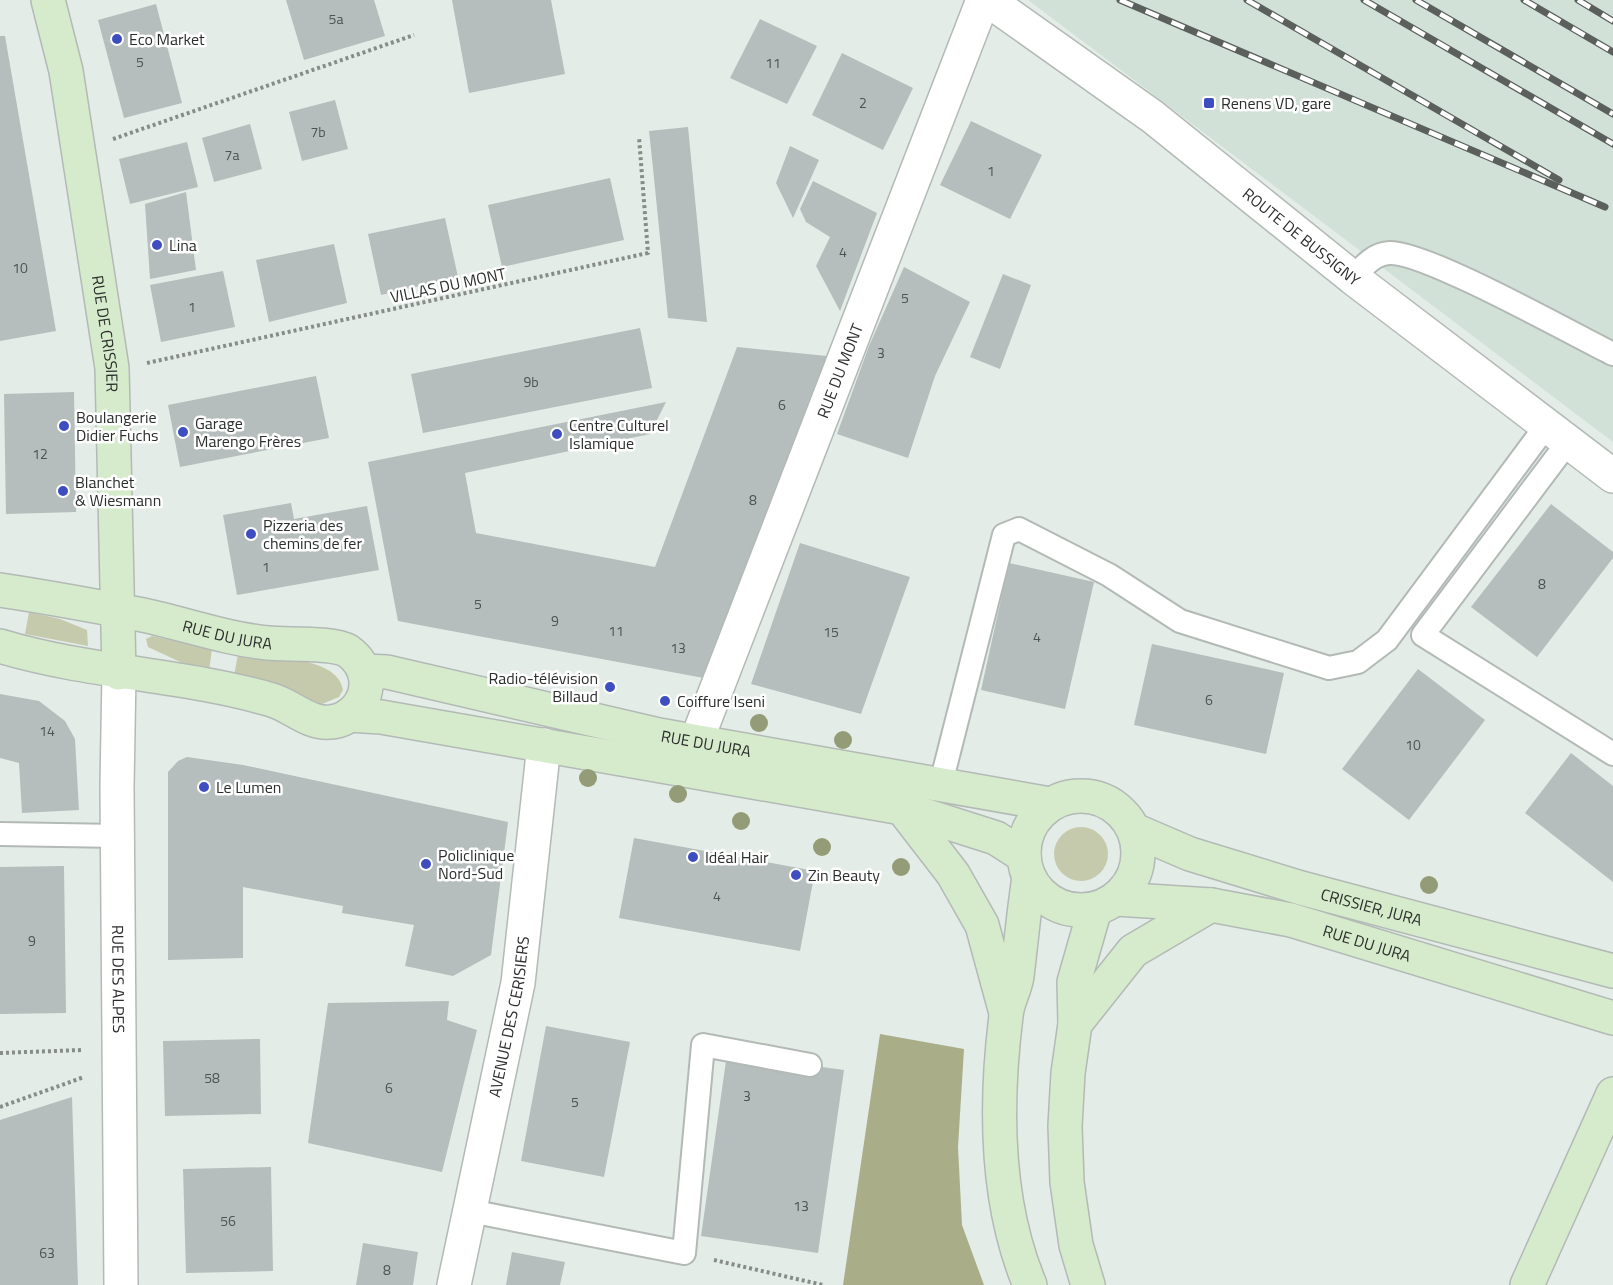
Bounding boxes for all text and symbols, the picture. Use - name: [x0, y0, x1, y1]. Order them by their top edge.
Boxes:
- house number: 5a: [329, 8, 343, 29]
- place label: Eco Market: [129, 27, 205, 51]
- marker: Eco Market: [110, 32, 124, 46]
- house number: 5: [136, 51, 144, 72]
- house number: 11: [765, 52, 781, 73]
- place label: Renens VD, gare: [1221, 91, 1331, 115]
- house number: 2: [859, 92, 867, 113]
- marker: Renens VD, gare: [1202, 96, 1216, 110]
- house number: 7b: [310, 121, 326, 142]
- house number: 7a: [225, 144, 239, 165]
- house number: 1: [987, 160, 995, 181]
- street label: ROUTE DE BUSSIGNY: [1238, 182, 1366, 292]
- place label: Lina: [169, 233, 197, 257]
- marker: Lina: [150, 238, 164, 252]
- house number: 4: [839, 241, 847, 262]
- house number: 10: [12, 257, 28, 278]
- street label: VILLAS DU MONT: [388, 261, 509, 309]
- street label: RUE DE CRISSIER: [86, 274, 125, 393]
- house number: 5: [901, 287, 909, 308]
- house number: 1: [188, 296, 196, 317]
- street label: RUE DU MONT: [810, 319, 869, 422]
- house number: 3: [877, 342, 885, 363]
- house number: 9b: [523, 371, 539, 392]
- house number: 6: [778, 394, 786, 415]
- place label: Boulangerie Didier Fuchs: [76, 405, 159, 447]
- place label: Garage Marengo Frères: [195, 411, 301, 453]
- place label: Centre Culturel Islamique: [569, 413, 669, 455]
- marker: Boulangerie Didier Fuchs: [57, 419, 71, 433]
- marker: Garage Marengo Frères: [176, 425, 190, 439]
- marker: Centre Culturel Islamique: [550, 427, 564, 441]
- house number: 12: [32, 443, 48, 464]
- place label: Blanchet & Wiesmann: [75, 470, 161, 512]
- marker: Blanchet & Wiesmann: [56, 484, 70, 498]
- house number: 8: [749, 489, 757, 510]
- place label: Pizzeria des chemins de fer: [263, 513, 362, 555]
- marker: Pizzeria des chemins de fer: [244, 527, 258, 541]
- house number: 1: [262, 556, 270, 577]
- house number: 8: [1538, 573, 1546, 594]
- house number: 5: [474, 593, 482, 614]
- house number: 9: [551, 610, 559, 631]
- street label: RUE DU JURA: [180, 613, 274, 655]
- house number: 11: [608, 620, 624, 641]
- house number: 15: [823, 621, 839, 642]
- house number: 4: [1033, 626, 1041, 647]
- house number: 13: [670, 637, 686, 658]
- place label: Radio-télévision Billaud: [488, 666, 598, 708]
- marker: Radio-télévision Billaud: [603, 680, 617, 694]
- place label: Coiffure Iseni: [677, 689, 765, 713]
- house number: 6: [1205, 689, 1213, 710]
- marker: Coiffure Iseni: [658, 694, 672, 708]
- house number: 14: [39, 720, 55, 741]
- street label: RUE DU JURA: [659, 724, 753, 763]
- house number: 10: [1405, 734, 1421, 755]
- place label: Le Lumen: [216, 775, 281, 799]
- marker: Le Lumen: [197, 780, 211, 794]
- place label: Policlinique Nord-Sud: [438, 843, 514, 885]
- place label: Idéal Hair: [705, 845, 769, 869]
- marker: Idéal Hair: [686, 850, 700, 864]
- marker: Policlinique Nord-Sud: [419, 857, 433, 871]
- place label: Zin Beauty: [808, 863, 880, 887]
- marker: Zin Beauty: [789, 868, 803, 882]
- street label: CRISSIER, JURA: [1318, 882, 1425, 932]
- house number: 4: [713, 885, 721, 906]
- street label: RUE DU JURA: [1320, 918, 1414, 968]
- street label: RUE DES ALPES: [106, 925, 131, 1033]
- house number: 9: [28, 930, 36, 951]
- street label: AVENUE DES CERISIERS: [482, 935, 535, 1099]
- house number: 58: [204, 1067, 220, 1088]
- house number: 6: [385, 1077, 393, 1098]
- house number: 3: [743, 1085, 751, 1106]
- house number: 5: [571, 1091, 579, 1112]
- house number: 13: [793, 1195, 809, 1216]
- house number: 56: [220, 1210, 236, 1231]
- house number: 63: [39, 1242, 55, 1263]
- house number: 8: [383, 1259, 391, 1280]

